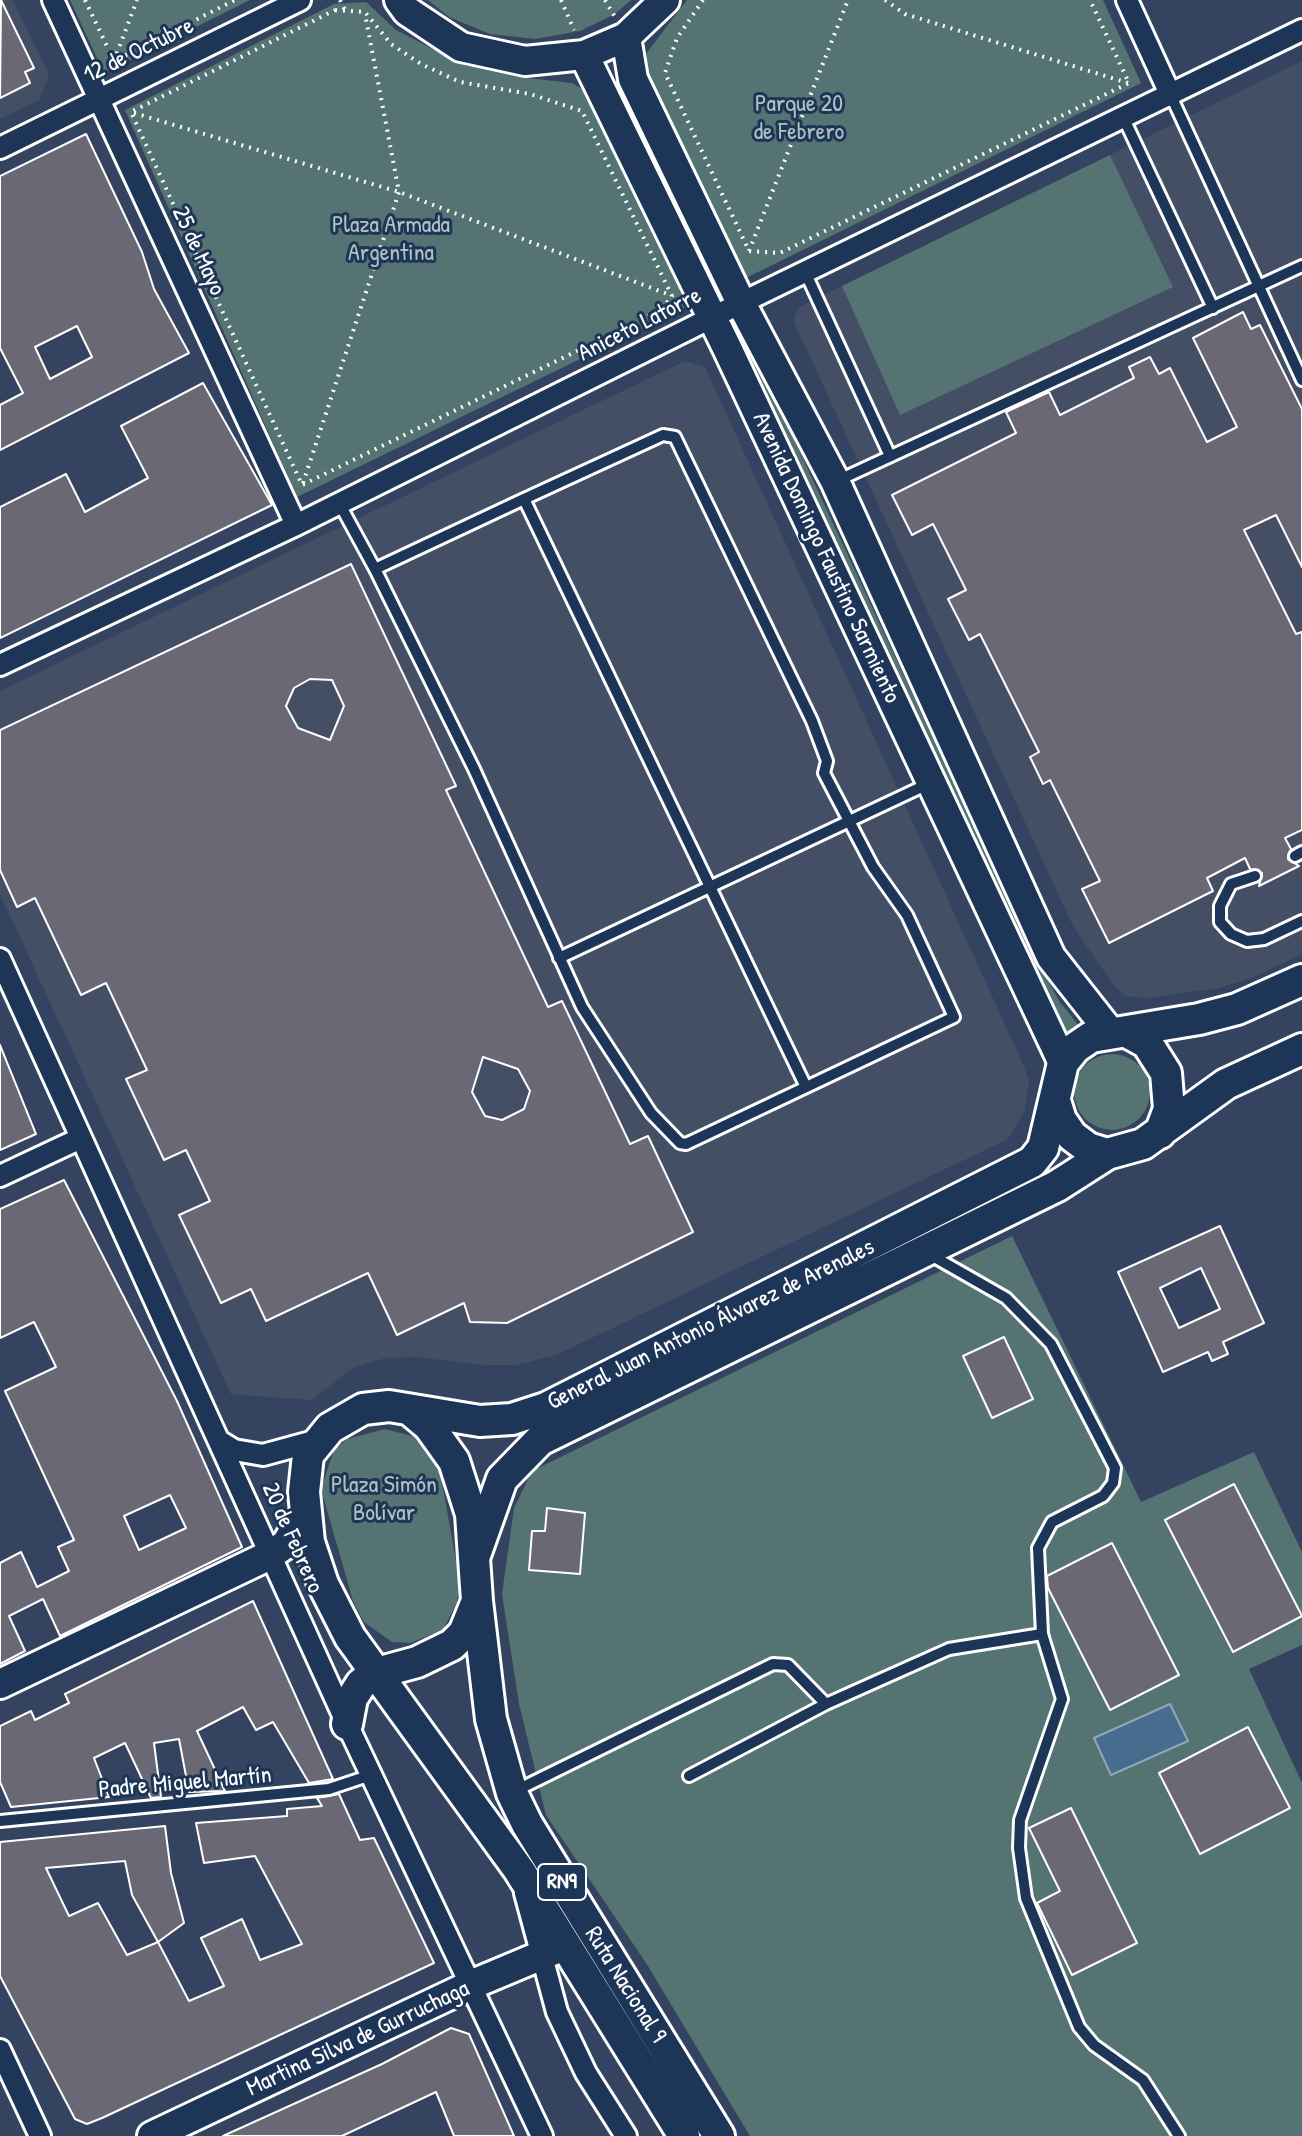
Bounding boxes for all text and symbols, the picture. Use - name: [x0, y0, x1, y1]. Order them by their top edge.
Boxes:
- street label: 12 de Octubre: [79, 12, 199, 90]
- park label: Parque 20 de Febrero: [754, 91, 844, 147]
- street label: 25 de Mayo: [165, 202, 231, 300]
- park label: Plaza Armada Argentina: [332, 212, 450, 268]
- street label: Aniceto Latorre: [574, 282, 706, 368]
- street label: Avenida Domingo Faustino Sarmiento: [746, 408, 906, 708]
- street label: General Juan Antonio Álvarez de Arenales: [543, 1233, 879, 1417]
- park label: Plaza Simón Bolívar: [331, 1472, 437, 1528]
- street label: 20 de Febrero: [255, 1478, 329, 1598]
- street label: Padre Miguel Martín: [97, 1761, 273, 1805]
- road number: RN9: [538, 1864, 586, 1900]
- street label: Ruta Nacional 9: [578, 1922, 672, 2048]
- street label: Martina Silva de Gurruchaga: [242, 1975, 474, 2103]

